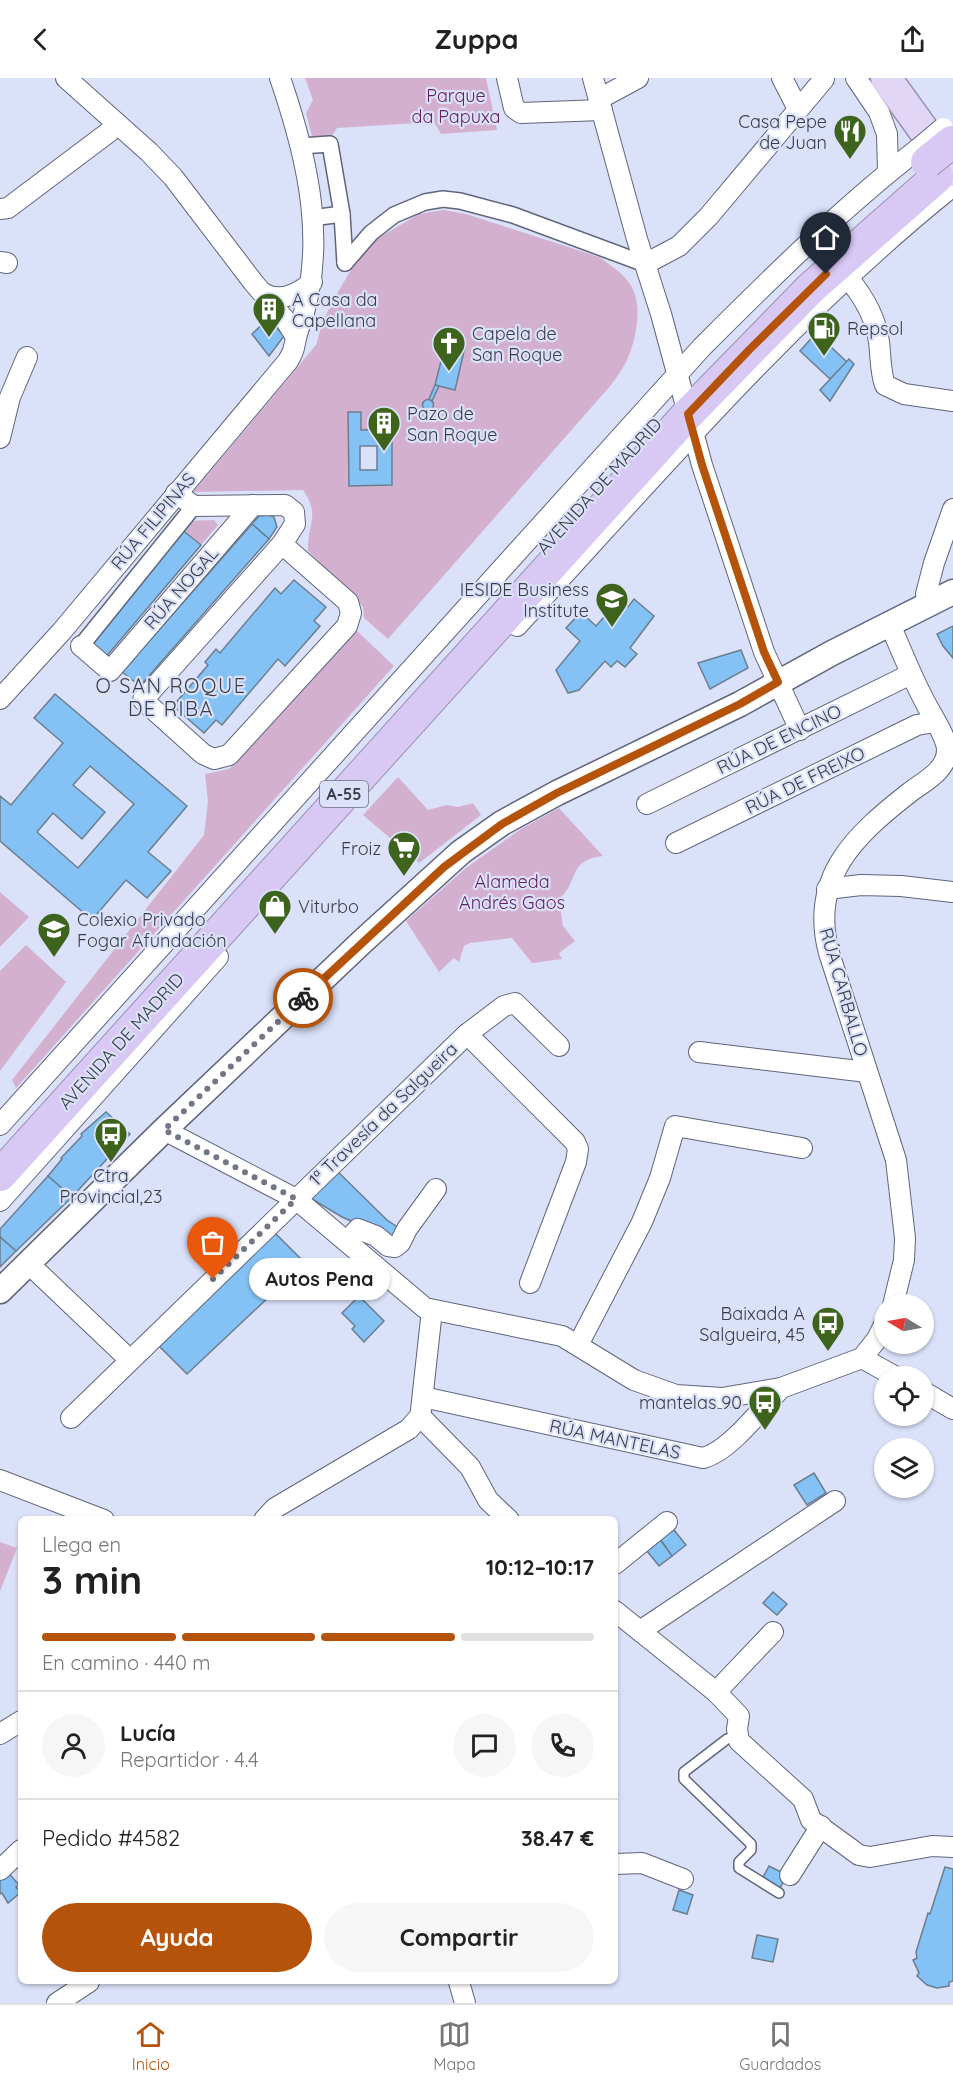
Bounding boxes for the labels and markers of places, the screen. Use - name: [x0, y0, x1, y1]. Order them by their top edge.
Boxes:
- place label: Casa Pepe de Juan: [738, 110, 827, 154]
- restaurant icon: Casa Pepe de Juan: [832, 113, 868, 160]
- pin: [800, 212, 851, 274]
- place label: A Casa da Capellana: [292, 288, 377, 332]
- building icon: A Casa da Capellana: [251, 291, 287, 338]
- fuel station icon: Repsol: [806, 310, 842, 357]
- place label: Repsol: [847, 317, 904, 340]
- place label: Capela de San Roque: [472, 322, 563, 366]
- church icon: Capela de San Roque: [431, 325, 467, 372]
- place label: Pazo de San Roque: [407, 402, 498, 446]
- building icon: Pazo de San Roque: [366, 405, 402, 452]
- place label: IESIDE Business Institute: [460, 578, 589, 622]
- school or university icon: IESIDE Business Institute: [594, 581, 630, 628]
- supermarket icon: Froiz: [386, 830, 422, 877]
- place label: Froiz: [341, 837, 381, 860]
- shop icon: Viturbo: [257, 888, 293, 935]
- place label: Viturbo: [298, 895, 359, 918]
- place label: Colexio Privado Fogar Afundación: [77, 908, 227, 952]
- school or university icon: Colexio Privado Fogar Afundación: [36, 911, 72, 958]
- bus stop icon: Ctra Provincial,23: [93, 1116, 129, 1163]
- place label: Ctra Provincial,23: [60, 1164, 162, 1208]
- pin: [187, 1217, 238, 1279]
- callout: Autos Pena: [249, 1258, 390, 1300]
- place label: Baixada A Salgueira, 45: [699, 1302, 805, 1346]
- bus stop icon: Baixada A Salgueira, 45: [810, 1305, 846, 1352]
- bus stop icon: mantelas 90: [747, 1384, 783, 1431]
- place label: mantelas 90: [639, 1391, 742, 1414]

